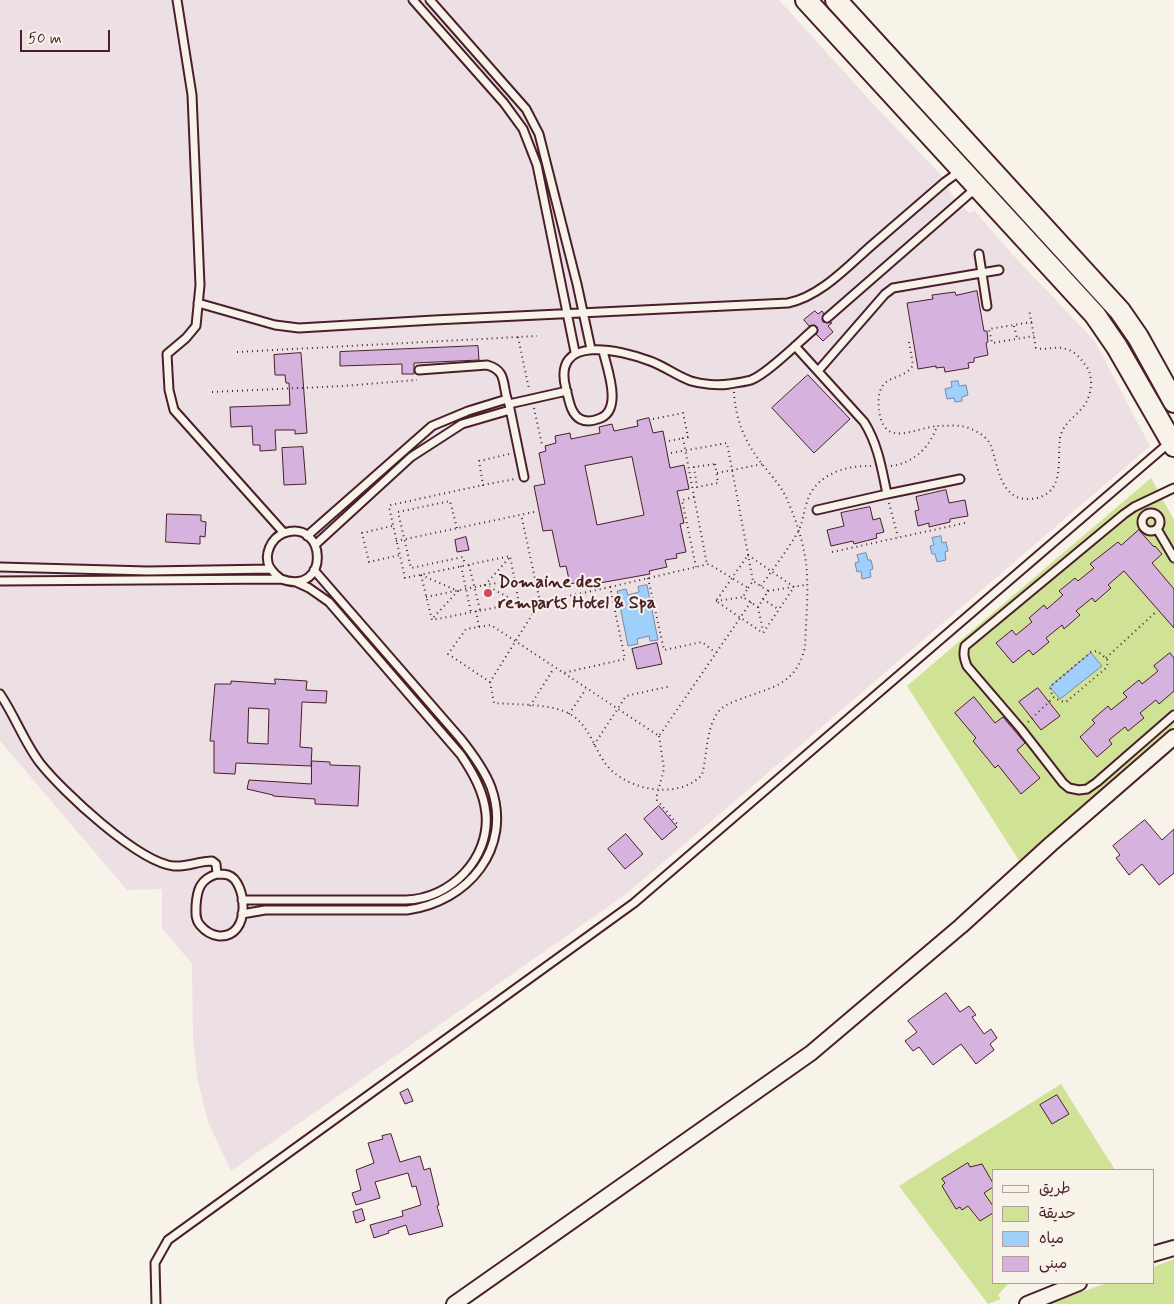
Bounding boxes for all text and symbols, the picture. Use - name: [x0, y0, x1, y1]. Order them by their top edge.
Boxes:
- scale bar: [22, 20, 112, 52]
- text: 50 m: [28, 29, 62, 49]
- place label: Domaine des remparts Hotel & Spa: [498, 572, 656, 614]
- marker: Domaine des remparts Hotel & Spa: [482, 587, 494, 599]
- legend: [992, 1169, 1154, 1284]
- text: طريق: [1039, 1179, 1071, 1199]
- text: حديقة: [1039, 1204, 1076, 1224]
- text: مياه: [1039, 1229, 1064, 1249]
- text: مبنى: [1039, 1254, 1067, 1274]

